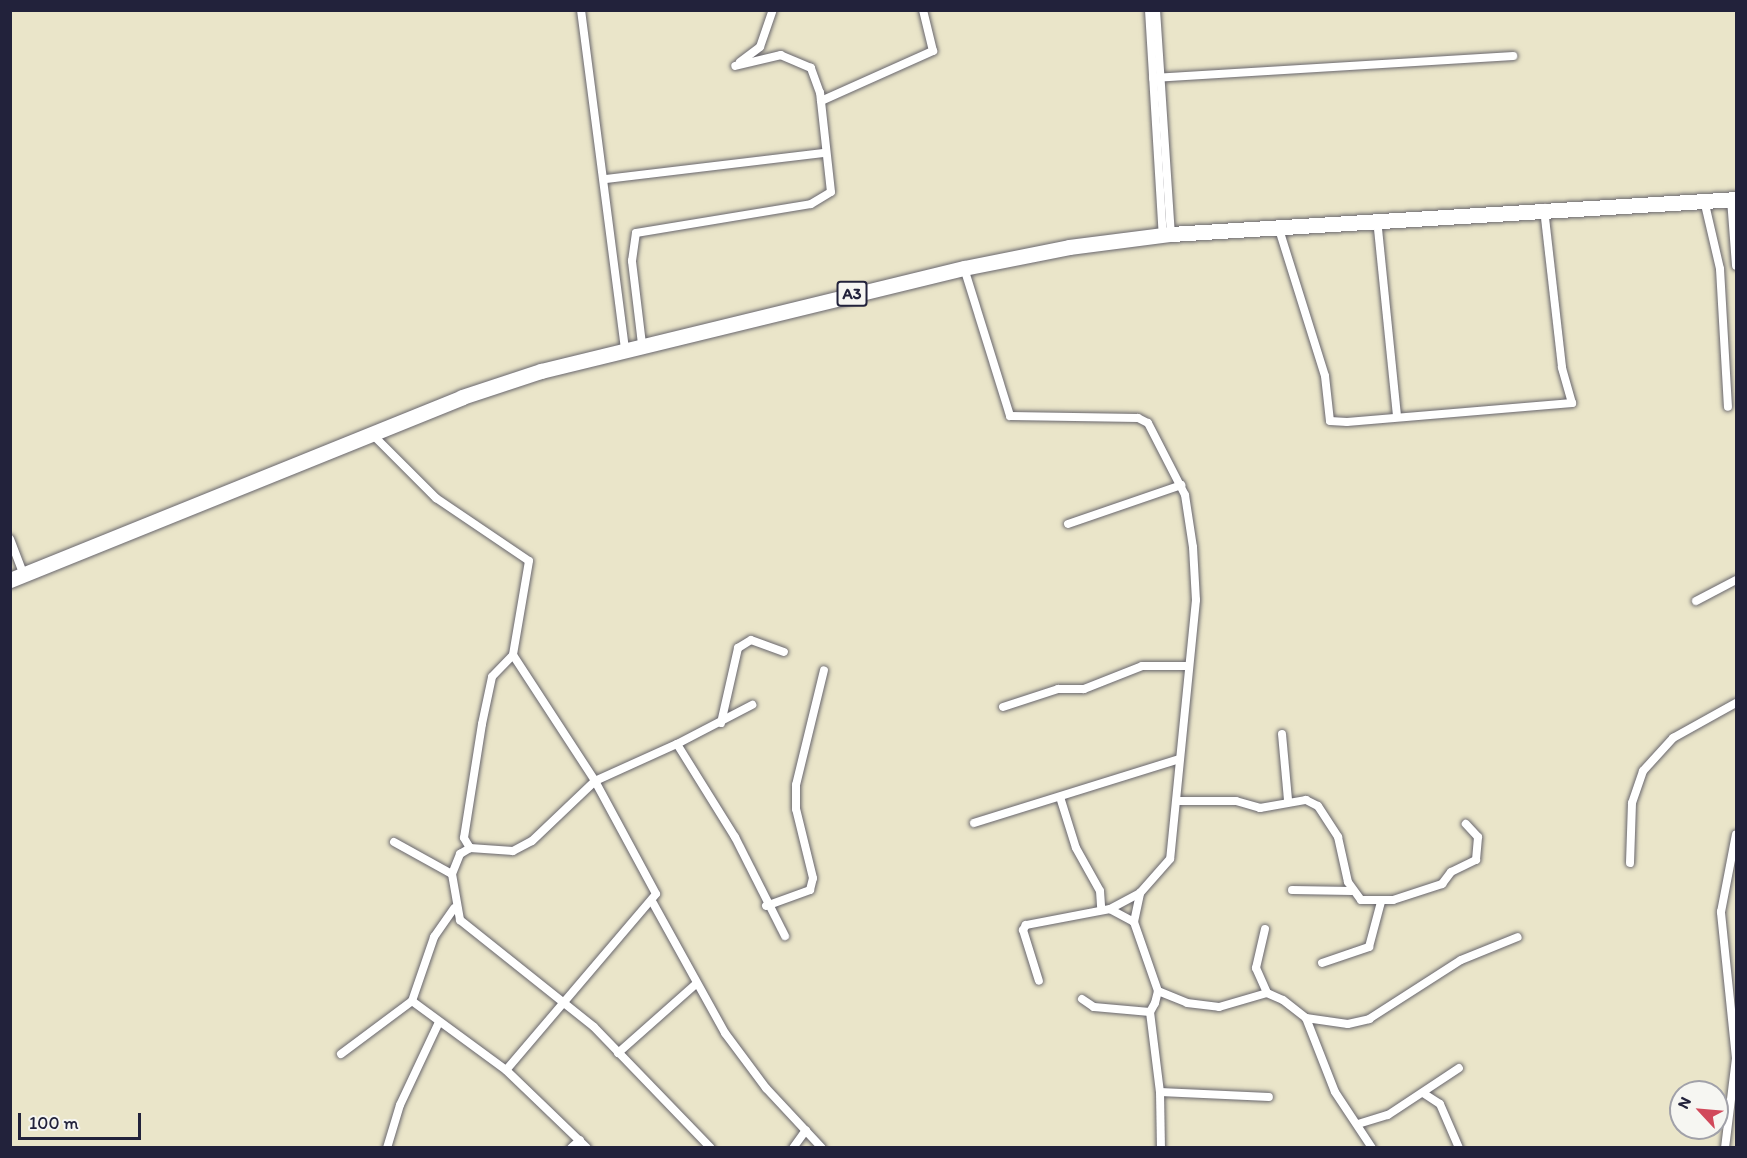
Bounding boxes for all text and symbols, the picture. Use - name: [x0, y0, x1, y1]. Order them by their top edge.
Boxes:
- road number: A3: [836, 281, 868, 307]
- north arrow: [1669, 1080, 1729, 1140]
- text: N: [1673, 1094, 1695, 1112]
- scale bar: [21, 1101, 144, 1139]
- text: 100 m: [29, 1112, 79, 1134]

